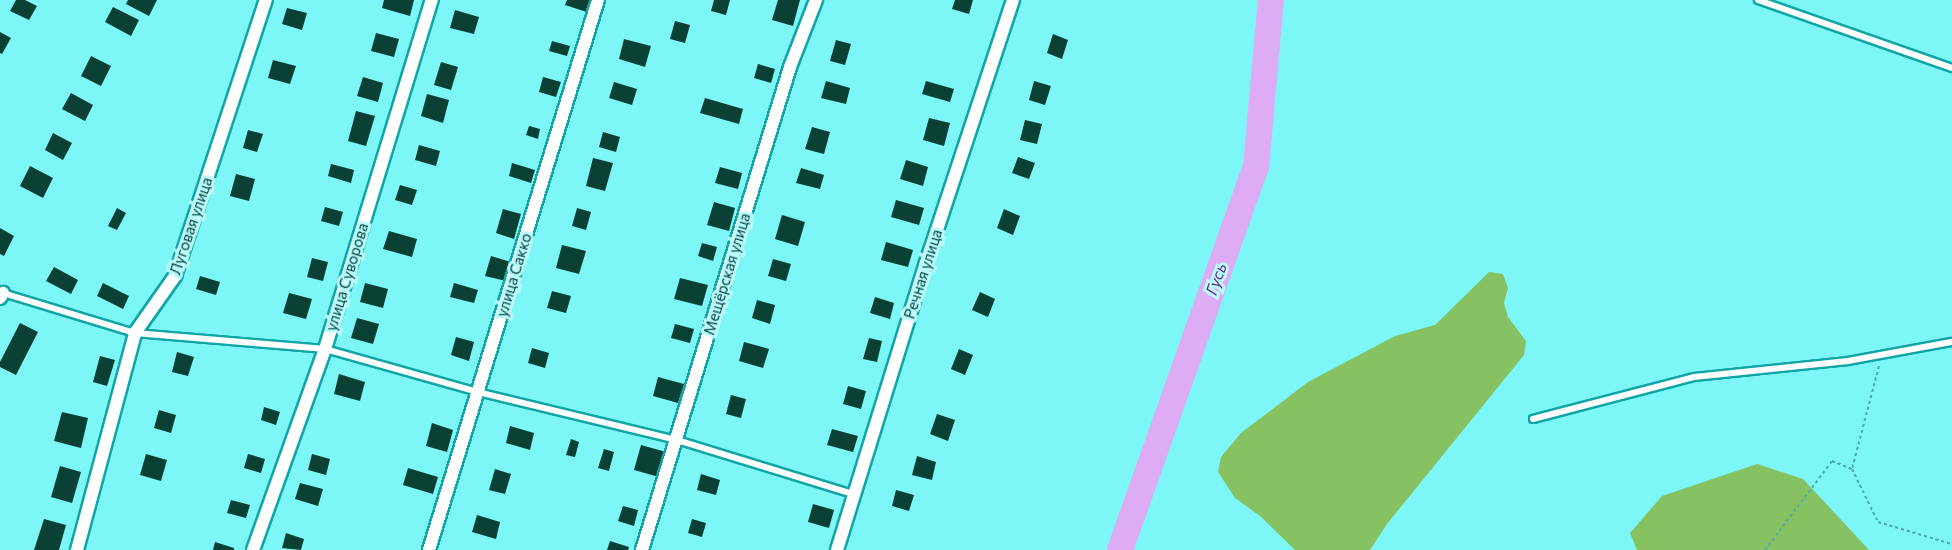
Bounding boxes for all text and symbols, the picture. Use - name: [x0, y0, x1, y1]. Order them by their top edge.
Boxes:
- street label: Луговая улица: [166, 175, 216, 277]
- street label: Мещёрская улица: [700, 211, 754, 337]
- street label: улица Суворова: [322, 221, 372, 333]
- street label: Речная улица: [900, 227, 946, 321]
- street label: улица Сакко: [493, 231, 535, 319]
- water label: Гусь: [1201, 261, 1231, 297]

